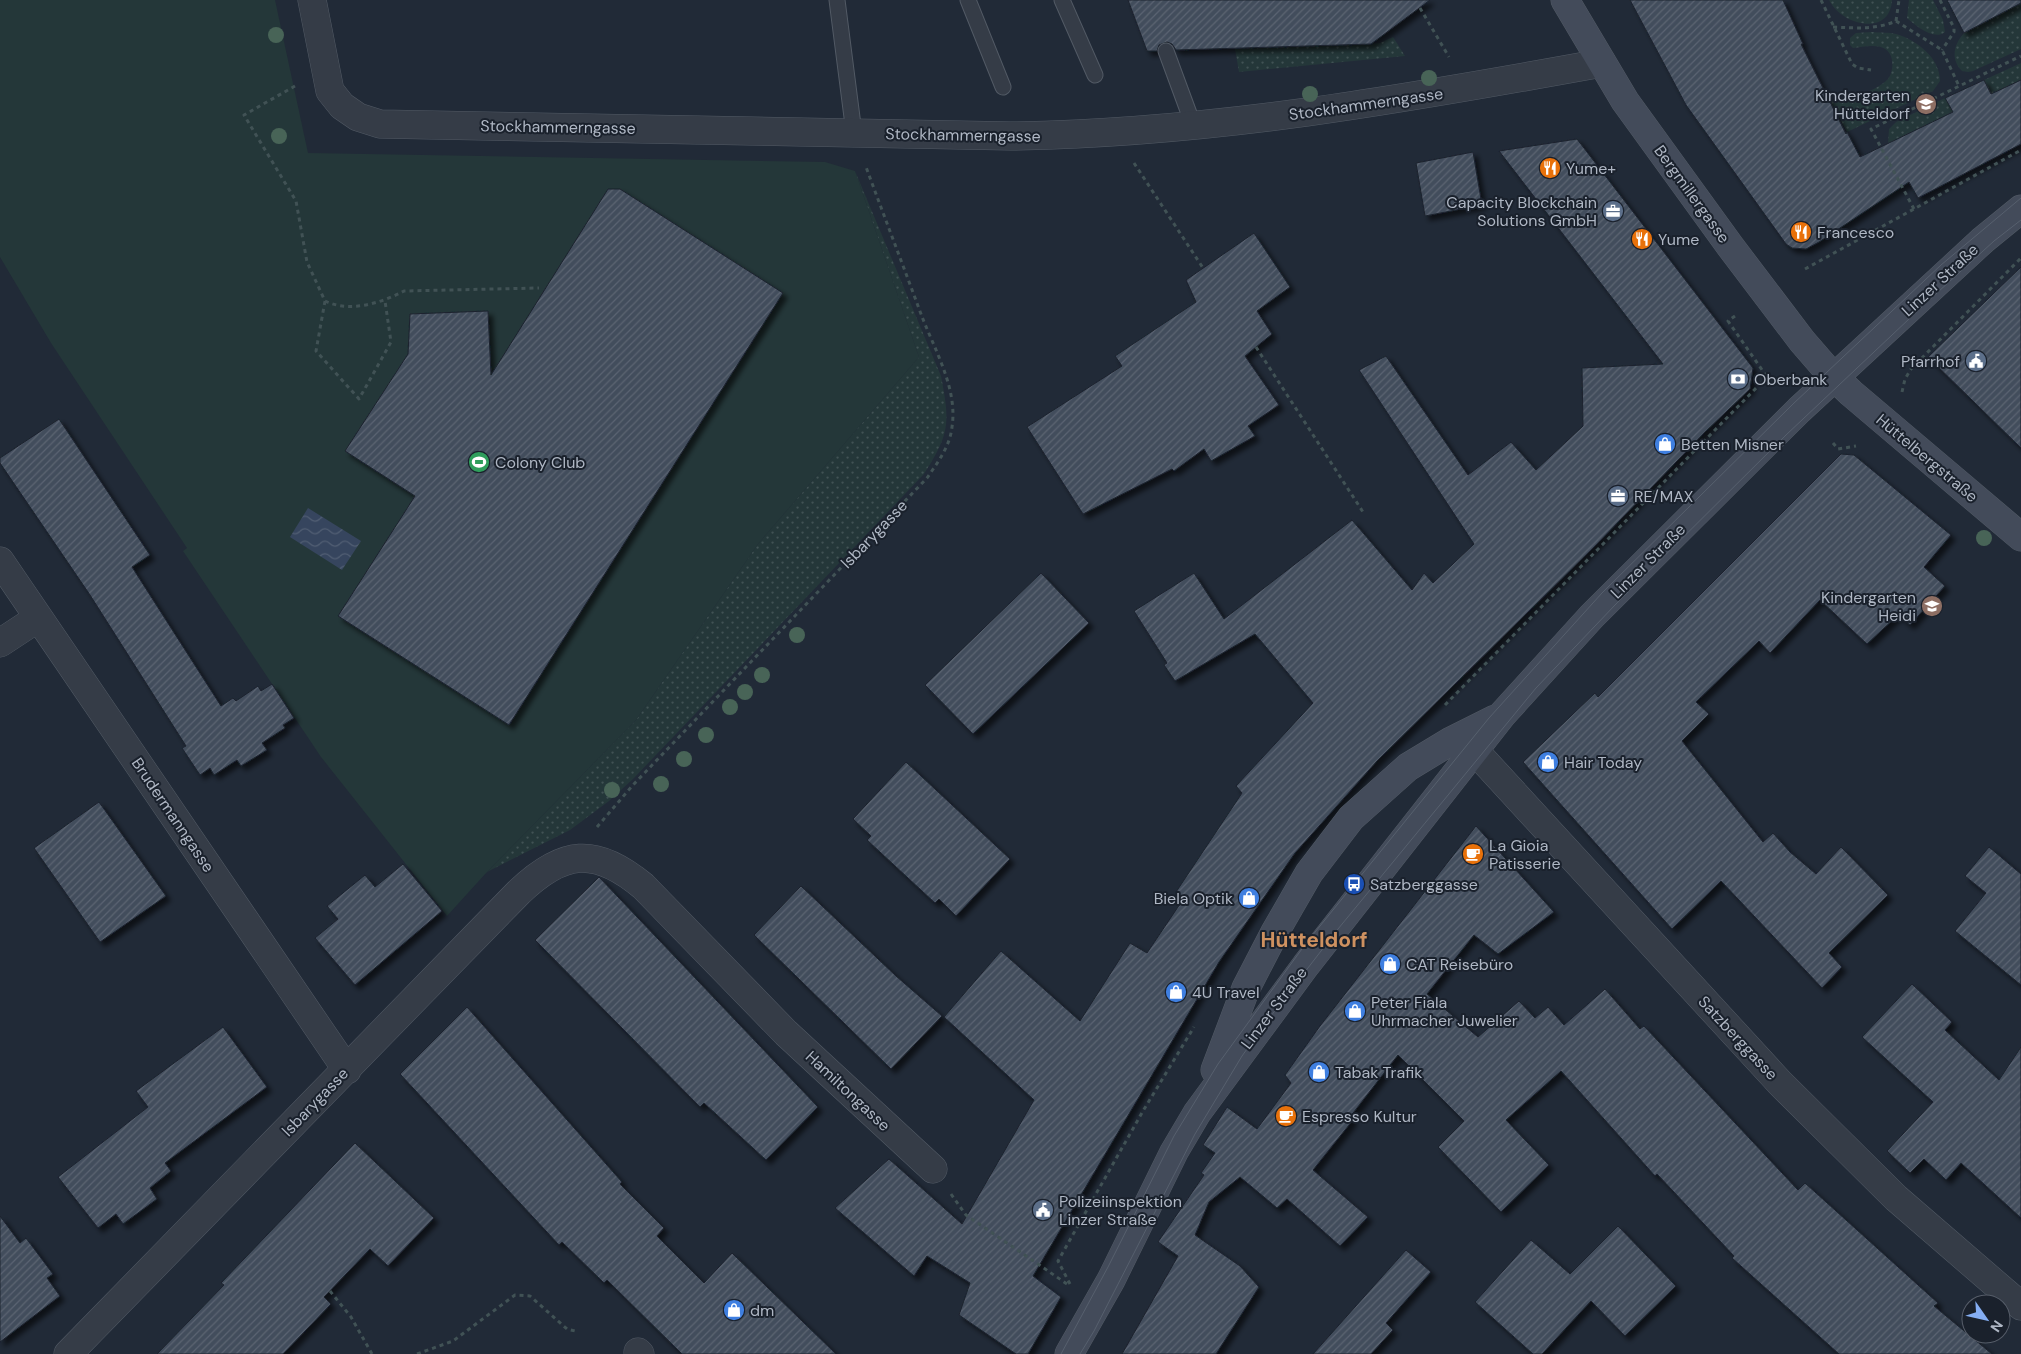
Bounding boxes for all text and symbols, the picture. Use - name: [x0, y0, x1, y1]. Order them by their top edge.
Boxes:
- street label: Stockhammerngasse: [1288, 83, 1444, 125]
- place label: Kindergarten Hütteldorf: [1815, 85, 1910, 124]
- school or university icon: Kindergarten Hütteldorf: [1914, 92, 1938, 116]
- street label: Stockhammerngasse: [480, 115, 636, 139]
- street label: Stockhammerngasse: [885, 123, 1041, 147]
- street label: Bergmillergasse: [1649, 141, 1735, 247]
- restaurant icon: Yume+: [1538, 156, 1562, 180]
- place label: Yume+: [1566, 158, 1616, 179]
- place label: Capacity Blockchain Solutions GmbH: [1446, 192, 1597, 231]
- office icon: Capacity Blockchain Solutions GmbH: [1601, 199, 1625, 223]
- restaurant icon: Francesco: [1789, 220, 1813, 244]
- place label: Francesco: [1817, 222, 1894, 243]
- restaurant icon: Yume: [1630, 227, 1654, 251]
- place label: Yume: [1658, 229, 1699, 250]
- street label: Linzer Straße: [1897, 239, 1983, 321]
- public building icon: Pfarrhof: [1964, 349, 1988, 373]
- place label: Pfarrhof: [1901, 351, 1960, 372]
- bank icon: Oberbank: [1726, 367, 1750, 391]
- place label: Oberbank: [1754, 369, 1827, 390]
- street label: Hüttelbergstraße: [1872, 409, 1982, 507]
- shop icon: Betten Misner: [1653, 432, 1677, 456]
- place label: Betten Misner: [1681, 434, 1784, 455]
- sports icon: Colony Club: [467, 450, 491, 474]
- place label: Colony Club: [495, 452, 585, 473]
- office icon: RE/MAX: [1606, 484, 1630, 508]
- place label: RE/MAX: [1634, 486, 1694, 507]
- street label: Isbarygasse: [836, 495, 912, 573]
- street label: Linzer Straße: [1606, 519, 1690, 603]
- place label: Kindergarten Heidi: [1821, 587, 1916, 626]
- school or university icon: Kindergarten Heidi: [1920, 594, 1944, 618]
- shop icon: Hair Today: [1536, 750, 1560, 774]
- place label: Hair Today: [1564, 752, 1642, 773]
- street label: Brudermanngasse: [127, 754, 219, 876]
- place label: La Gioia Patisserie: [1489, 835, 1561, 874]
- cafe icon: La Gioia Patisserie: [1461, 842, 1485, 866]
- bus stop icon: Satzberggasse: [1342, 872, 1366, 896]
- place label: Satzberggasse: [1370, 874, 1478, 895]
- shop icon: Biela Optik: [1237, 886, 1261, 910]
- place label: Biela Optik: [1154, 888, 1233, 909]
- district label: Hütteldorf: [1260, 926, 1368, 954]
- shop icon: CAT Reisebüro: [1378, 952, 1402, 976]
- place label: CAT Reisebüro: [1406, 954, 1513, 975]
- street label: Linzer Straße: [1236, 963, 1312, 1053]
- shop icon: 4U Travel: [1164, 980, 1188, 1004]
- place label: 4U Travel: [1192, 982, 1260, 1003]
- street label: Satzberggasse: [1694, 991, 1782, 1085]
- place label: Peter Fiala Uhrmacher Juwelier: [1371, 992, 1518, 1031]
- shop icon: Peter Fiala Uhrmacher Juwelier: [1343, 999, 1367, 1023]
- street label: Hamiltongasse: [801, 1046, 895, 1136]
- shop icon: Tabak Trafik: [1307, 1060, 1331, 1084]
- place label: Tabak Trafik: [1335, 1062, 1422, 1083]
- street label: Isbarygasse: [277, 1063, 353, 1141]
- cafe icon: Espresso Kultur: [1274, 1104, 1298, 1128]
- place label: Espresso Kultur: [1302, 1106, 1417, 1127]
- place label: Polizeiinspektion Linzer Straße: [1059, 1191, 1182, 1230]
- public building icon: Polizeiinspektion Linzer Straße: [1031, 1198, 1055, 1222]
- north arrow: [1961, 1294, 2011, 1344]
- shop icon: dm: [722, 1298, 746, 1322]
- place label: dm: [750, 1300, 774, 1321]
- text: N: [1986, 1317, 2007, 1336]

